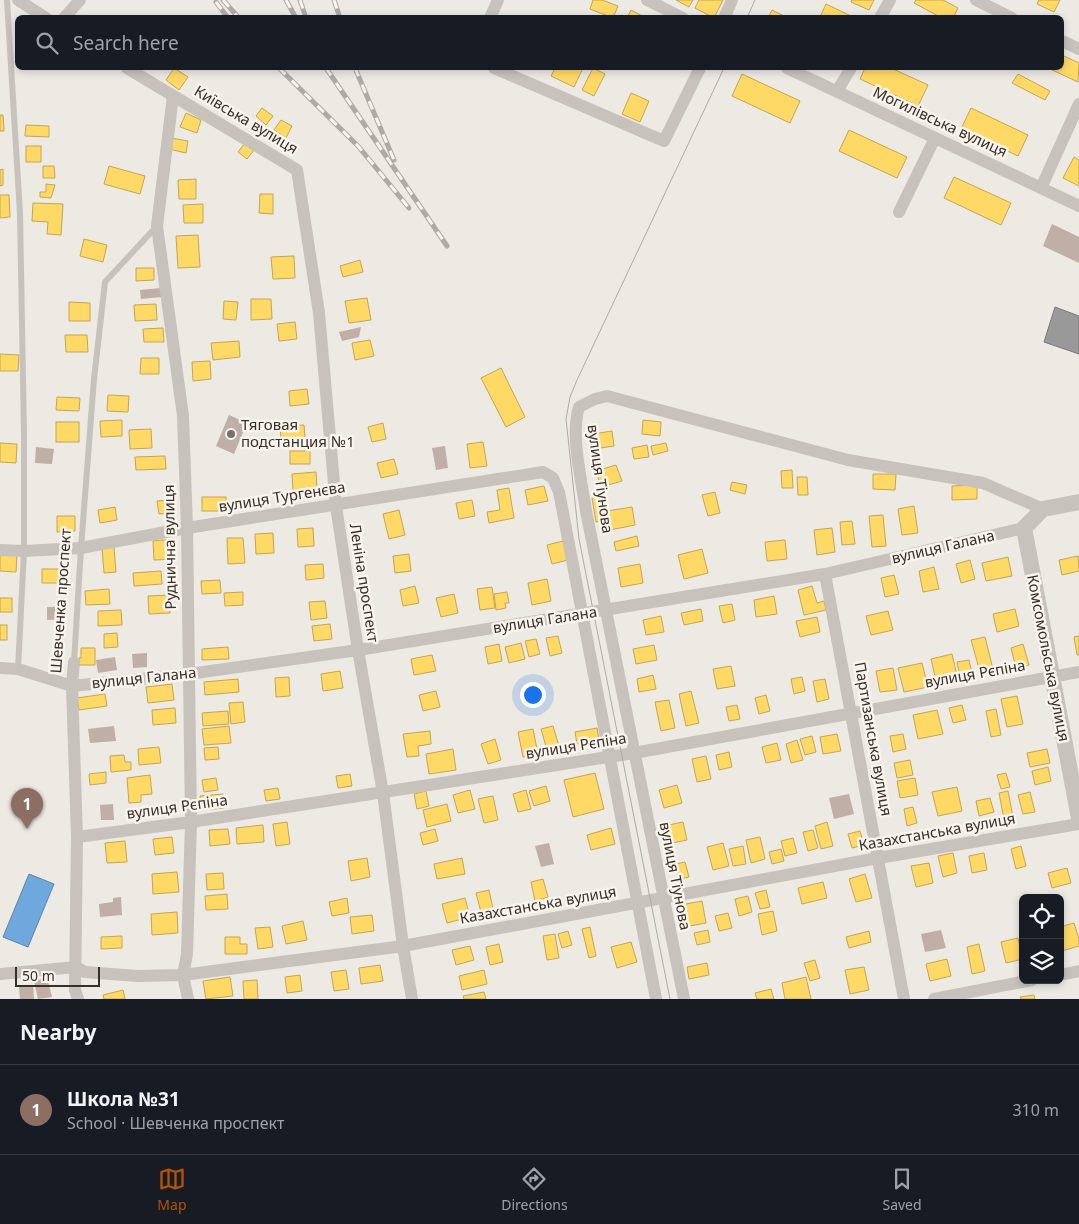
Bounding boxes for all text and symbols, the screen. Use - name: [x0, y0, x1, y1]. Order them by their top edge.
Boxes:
- search box: [15, 15, 1064, 70]
- icon: search: [33, 29, 61, 57]
- text: Search here: [73, 30, 179, 56]
- street label: Київська вулиця: [191, 80, 302, 158]
- street label: Могилівська вулиця: [870, 81, 1011, 161]
- place label: Тяговая подстанция №1: [241, 414, 355, 451]
- street label: вулиця Тіунова: [583, 423, 619, 535]
- marker: Тяговая подстанция №1: [225, 428, 237, 440]
- street label: вулиця Тургенєва: [217, 476, 347, 516]
- street label: Руднична вулиця: [158, 484, 180, 610]
- street label: Леніна проспект: [346, 522, 384, 644]
- street label: вулиця Галана: [889, 524, 996, 568]
- street label: Шевченка проспект: [45, 528, 75, 674]
- street label: Комсомольська вулиця: [1023, 573, 1075, 743]
- street label: вулиця Галана: [491, 601, 598, 637]
- street label: вулиця Рєпіна: [923, 654, 1027, 692]
- street label: Партизанська вулиця: [851, 660, 897, 817]
- street label: вулиця Галана: [91, 662, 197, 692]
- your location: [520, 682, 546, 708]
- street label: вулиця Рєпіна: [524, 727, 628, 763]
- pin: 1: [11, 788, 43, 829]
- street label: вулиця Рєпіна: [125, 789, 229, 823]
- street label: Казахстанська вулиця: [857, 807, 1017, 855]
- street label: вулиця Тіунова: [656, 820, 696, 932]
- street label: Казахстанська вулиця: [458, 880, 618, 928]
- map controls: [1019, 894, 1064, 984]
- button: locate: [1019, 894, 1064, 939]
- button: layers: [1019, 939, 1064, 984]
- scale bar: [15, 964, 100, 987]
- text: 50 m: [22, 966, 55, 985]
- text: Nearby: [20, 1018, 96, 1046]
- text: Школа №31: [67, 1086, 180, 1112]
- text: 1: [31, 1099, 41, 1121]
- text: 310 m: [1012, 1099, 1059, 1121]
- text: School · Шевченка проспект: [67, 1112, 284, 1134]
- tab: Map: [157, 1165, 187, 1214]
- tab: Directions: [501, 1165, 568, 1214]
- tab: Saved: [882, 1165, 922, 1214]

